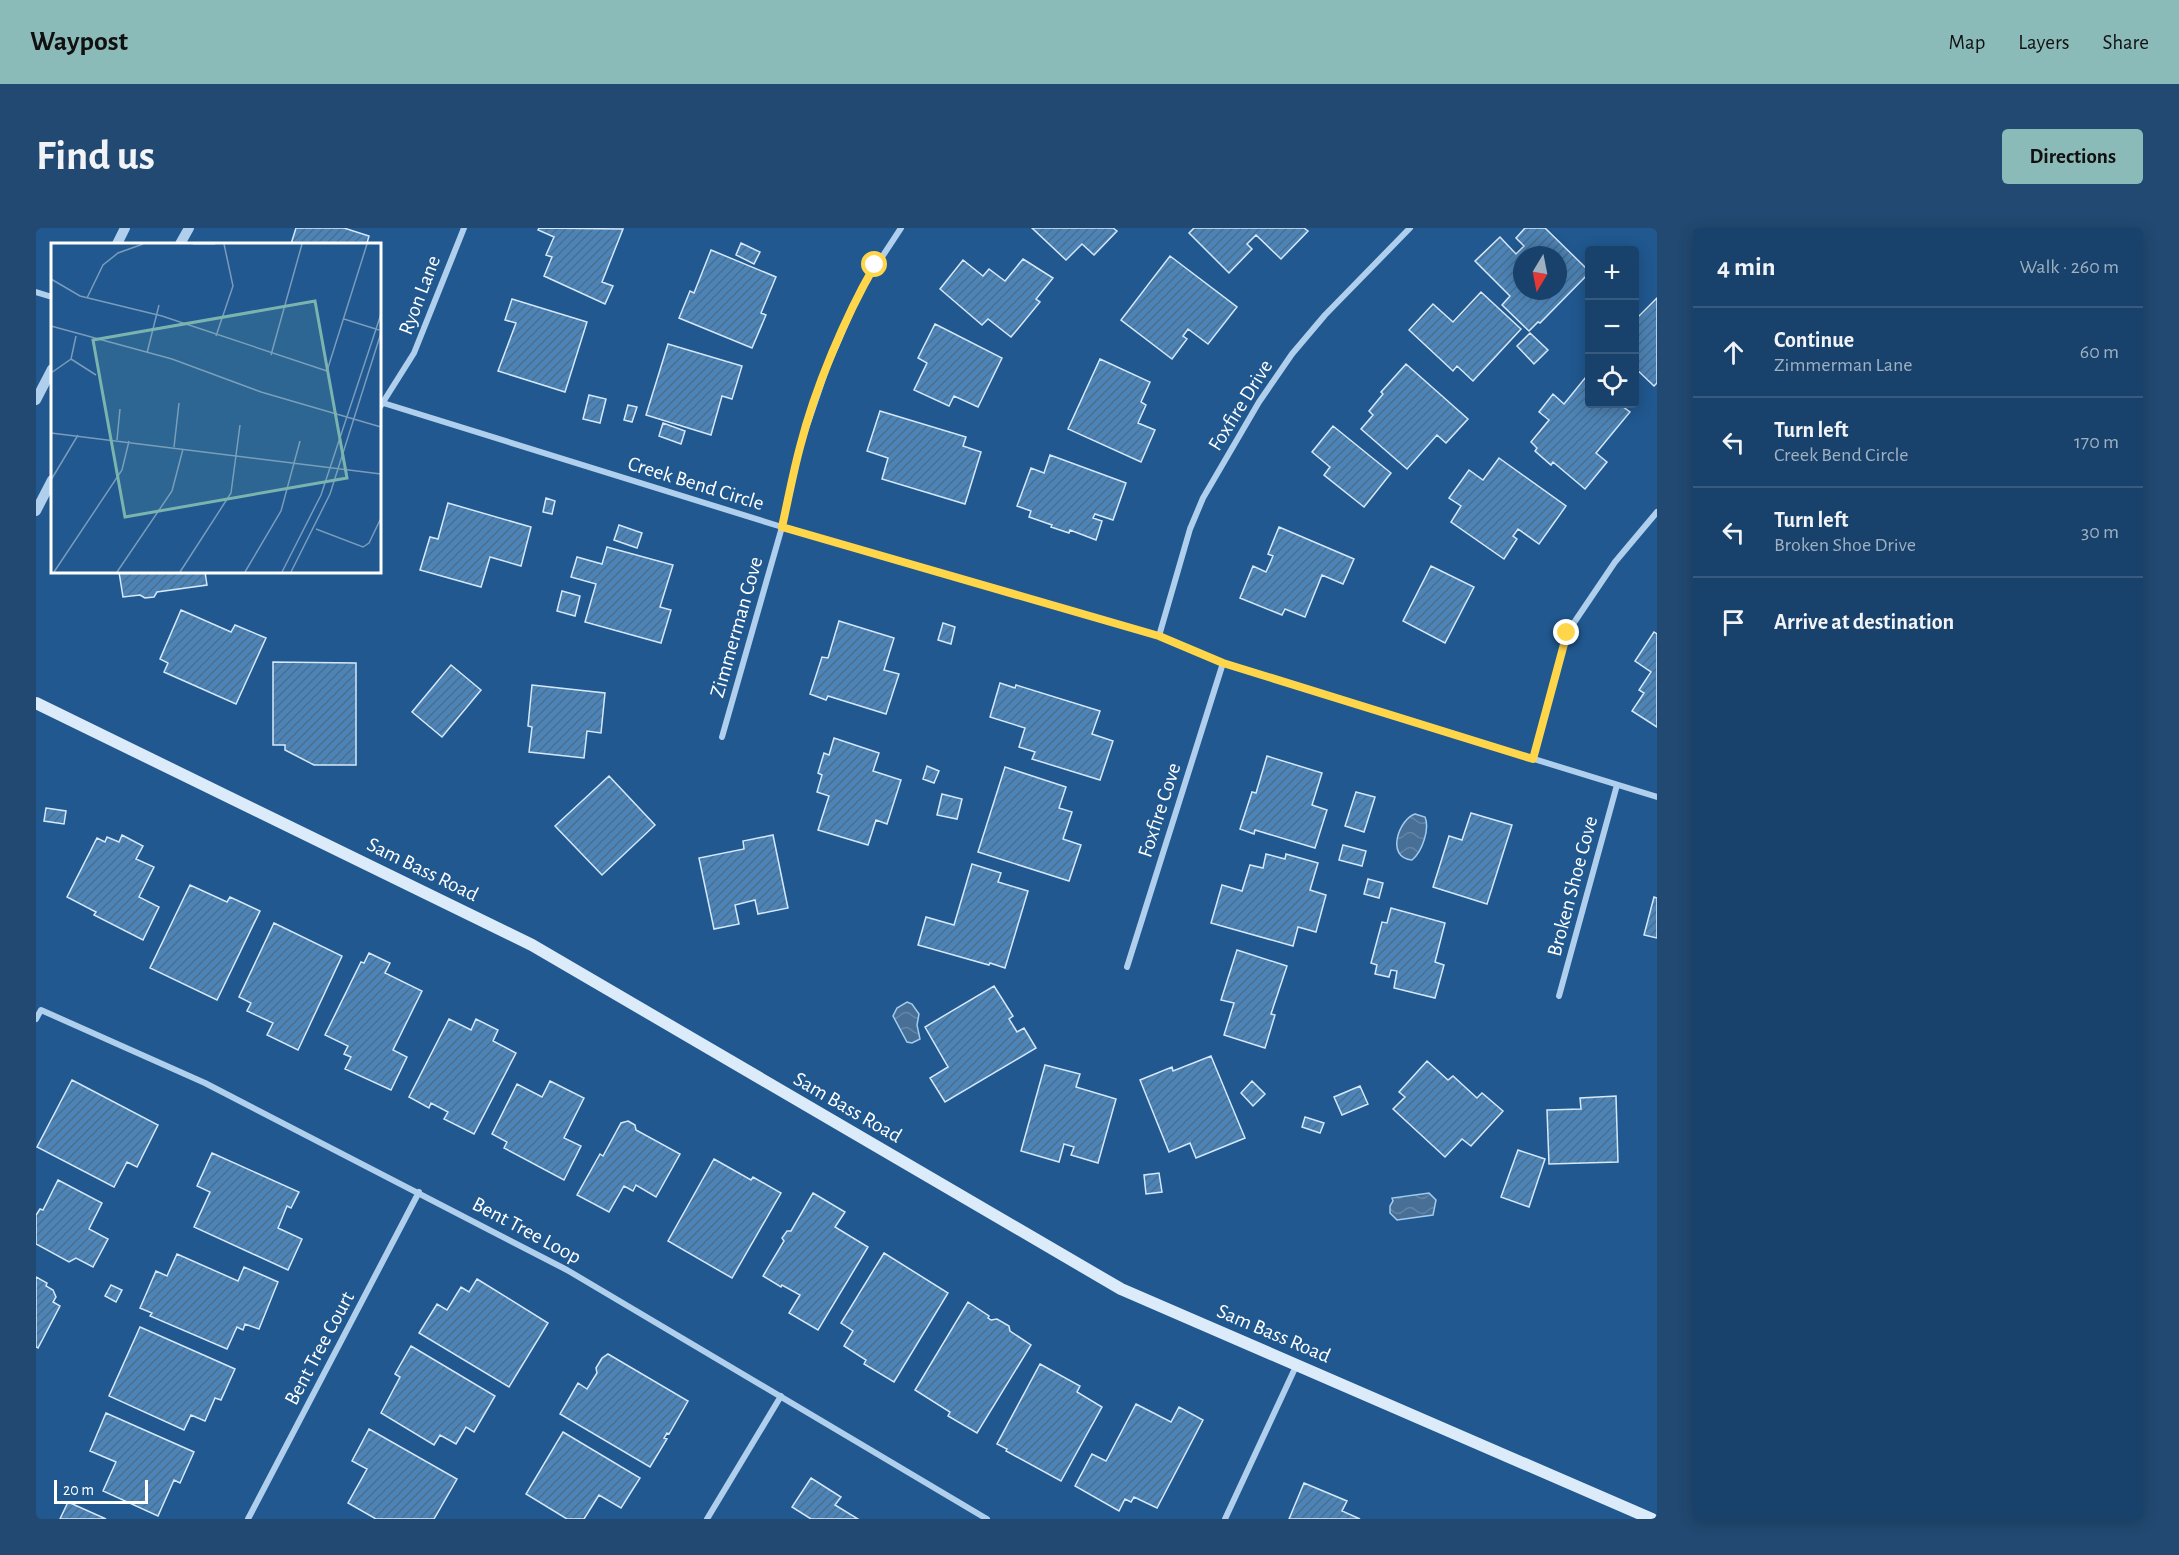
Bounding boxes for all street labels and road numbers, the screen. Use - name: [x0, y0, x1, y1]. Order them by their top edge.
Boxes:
- street label: Ryon Lane: [395, 253, 444, 338]
- street label: Foxfire Drive: [1204, 356, 1277, 454]
- street label: Creek Bend Circle: [625, 453, 766, 514]
- street label: Zimmerman Cove: [706, 554, 767, 700]
- street label: Foxfire Cove: [1134, 760, 1185, 860]
- street label: Broken Shoe Cove: [1544, 814, 1601, 959]
- street label: Sam Bass Road: [364, 833, 482, 905]
- street label: Sam Bass Road: [790, 1068, 905, 1147]
- street label: Bent Tree Loop: [469, 1193, 585, 1268]
- street label: Bent Tree Court: [281, 1288, 358, 1408]
- street label: Sam Bass Road: [1214, 1300, 1334, 1367]

